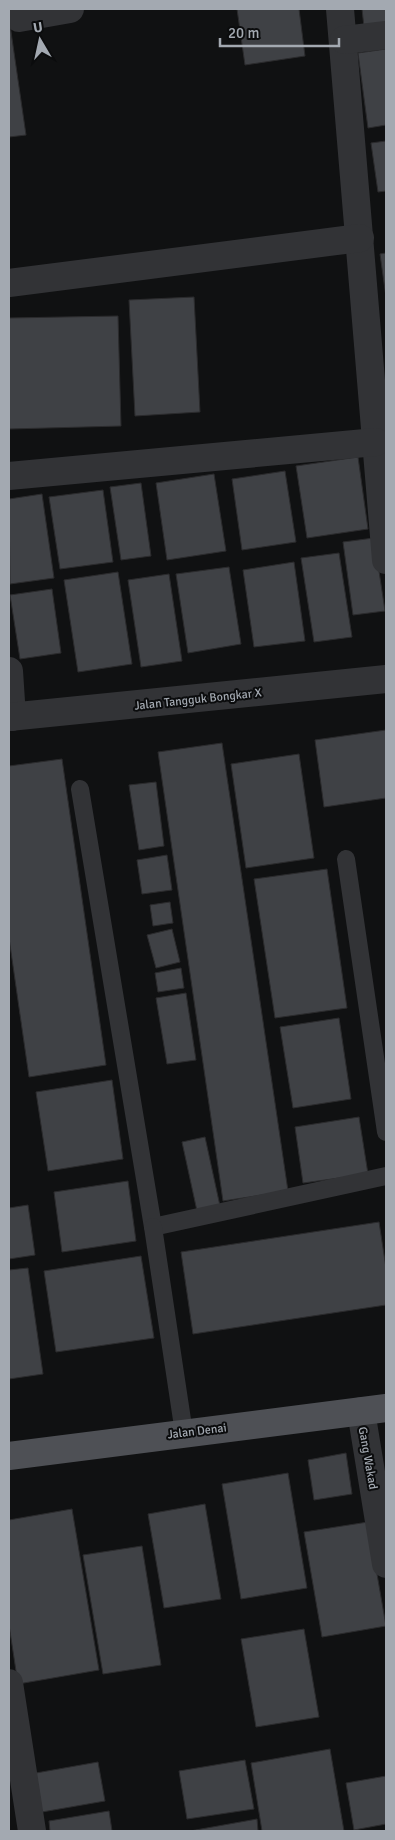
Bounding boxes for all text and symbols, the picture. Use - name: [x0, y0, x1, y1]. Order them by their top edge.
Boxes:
- north arrow: [15, 15, 65, 65]
- scale bar: [220, 15, 339, 47]
- text: U: [32, 19, 44, 37]
- text: 20 m: [228, 24, 259, 42]
- street label: Jalan Tangguk Bongkar X: [134, 685, 263, 714]
- street label: Jalan Denai: [167, 1420, 228, 1443]
- street label: Gang Wakad: [355, 1425, 380, 1491]

